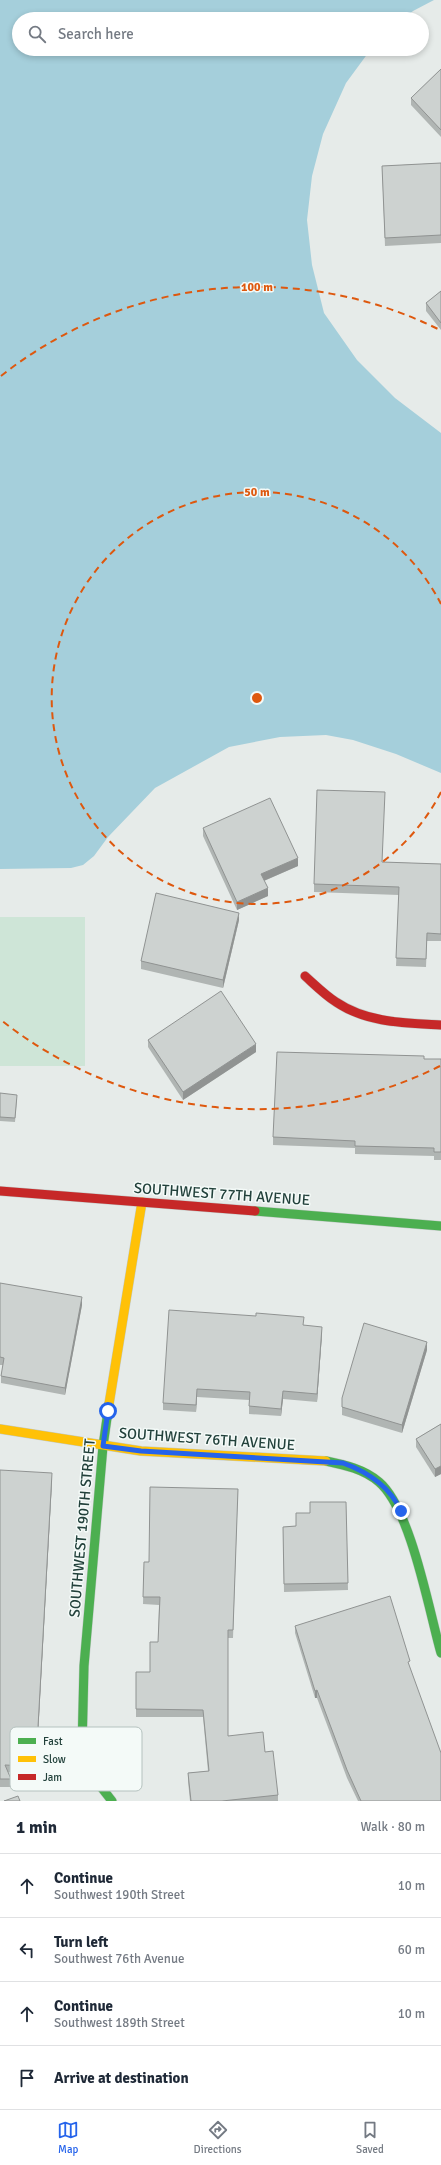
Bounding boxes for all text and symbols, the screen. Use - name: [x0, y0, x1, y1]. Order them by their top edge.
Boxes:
- search box: [12, 12, 429, 56]
- icon: search: [26, 23, 48, 45]
- text: Search here: [58, 25, 134, 43]
- text: 100 m: [241, 280, 273, 295]
- text: 50 m: [244, 485, 270, 500]
- centre of rings: [250, 691, 264, 705]
- street label: SOUTHWEST 77TH AVENUE: [133, 1179, 311, 1209]
- route start: [99, 1402, 117, 1420]
- street label: SOUTHWEST 76TH AVENUE: [118, 1424, 296, 1454]
- street label: SOUTHWEST 190TH STREET: [65, 1437, 99, 1618]
- route end: [392, 1502, 410, 1520]
- legend: [10, 1727, 142, 1791]
- text: Fast: [43, 1735, 63, 1748]
- text: Slow: [43, 1753, 66, 1766]
- text: Jam: [43, 1771, 62, 1784]
- text: 1 min: [16, 1817, 57, 1838]
- text: Walk · 80 m: [361, 1819, 425, 1835]
- text: Continue: [54, 1869, 113, 1887]
- icon: ahead: [16, 1875, 38, 1897]
- text: 10 m: [398, 1878, 425, 1894]
- text: Southwest 190th Street: [54, 1887, 185, 1903]
- text: Turn left: [54, 1933, 108, 1951]
- icon: left: [16, 1939, 38, 1961]
- text: 60 m: [398, 1942, 425, 1958]
- text: Southwest 76th Avenue: [54, 1951, 185, 1967]
- text: Continue: [54, 1997, 113, 2015]
- icon: ahead: [16, 2003, 38, 2025]
- text: 10 m: [398, 2006, 425, 2022]
- text: Southwest 189th Street: [54, 2015, 185, 2031]
- icon: arrive: [16, 2067, 38, 2089]
- text: Arrive at destination: [54, 2069, 189, 2087]
- tab: Map: [57, 2119, 79, 2156]
- tab: Directions: [194, 2119, 242, 2156]
- tab: Saved: [356, 2119, 384, 2156]

